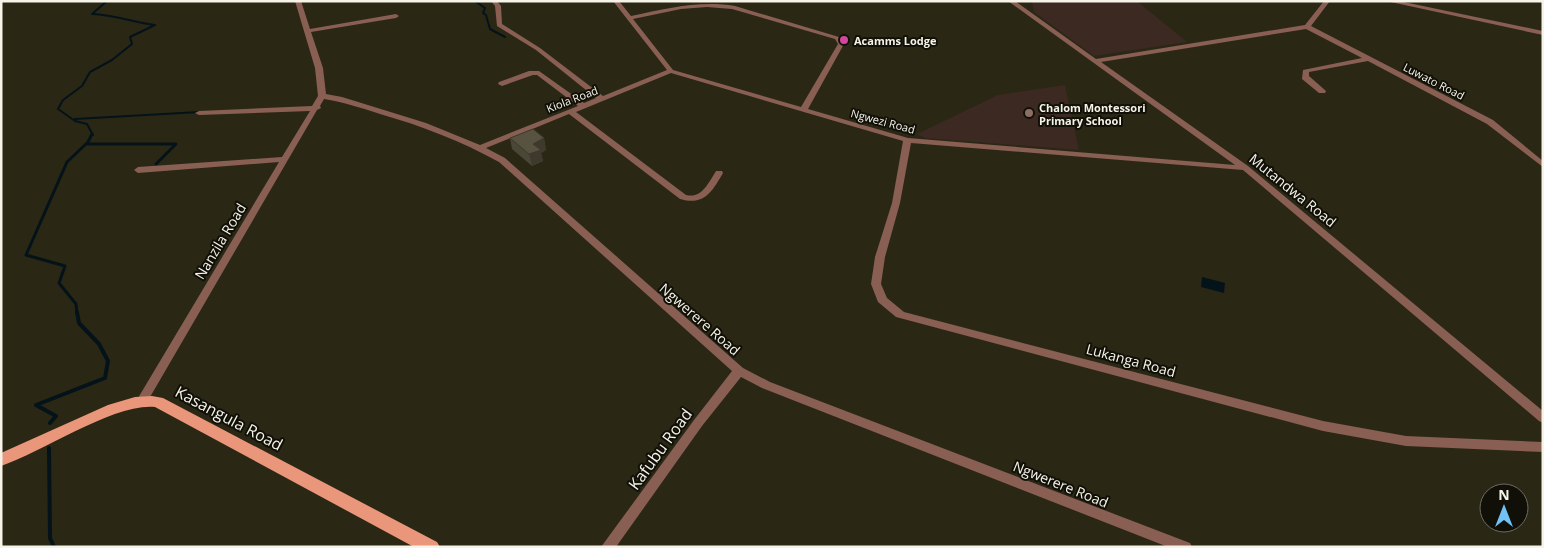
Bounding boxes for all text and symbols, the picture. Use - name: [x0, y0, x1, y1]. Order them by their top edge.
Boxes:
- place label: Acamms Lodge: [854, 33, 937, 48]
- marker: Acamms Lodge: [838, 34, 850, 46]
- street label: Luwato Road: [1401, 59, 1467, 103]
- street label: Kiola Road: [544, 82, 600, 116]
- place label: Chalom Montessori Primary School: [1039, 100, 1146, 128]
- street label: Ngwezi Road: [849, 105, 917, 137]
- marker: Chalom Montessori Primary School: [1023, 107, 1035, 119]
- street label: Mutandwa Road: [1246, 149, 1340, 231]
- street label: Nanzila Road: [190, 200, 250, 282]
- street label: Ngwerere Road: [656, 279, 744, 359]
- street label: Lukanga Road: [1084, 339, 1178, 381]
- street label: Kasangula Road: [171, 380, 287, 456]
- street label: Kafubu Road: [623, 404, 697, 494]
- street label: Ngwerere Road: [1011, 456, 1111, 512]
- north arrow: [1479, 483, 1529, 533]
- text: N: [1498, 485, 1510, 504]

